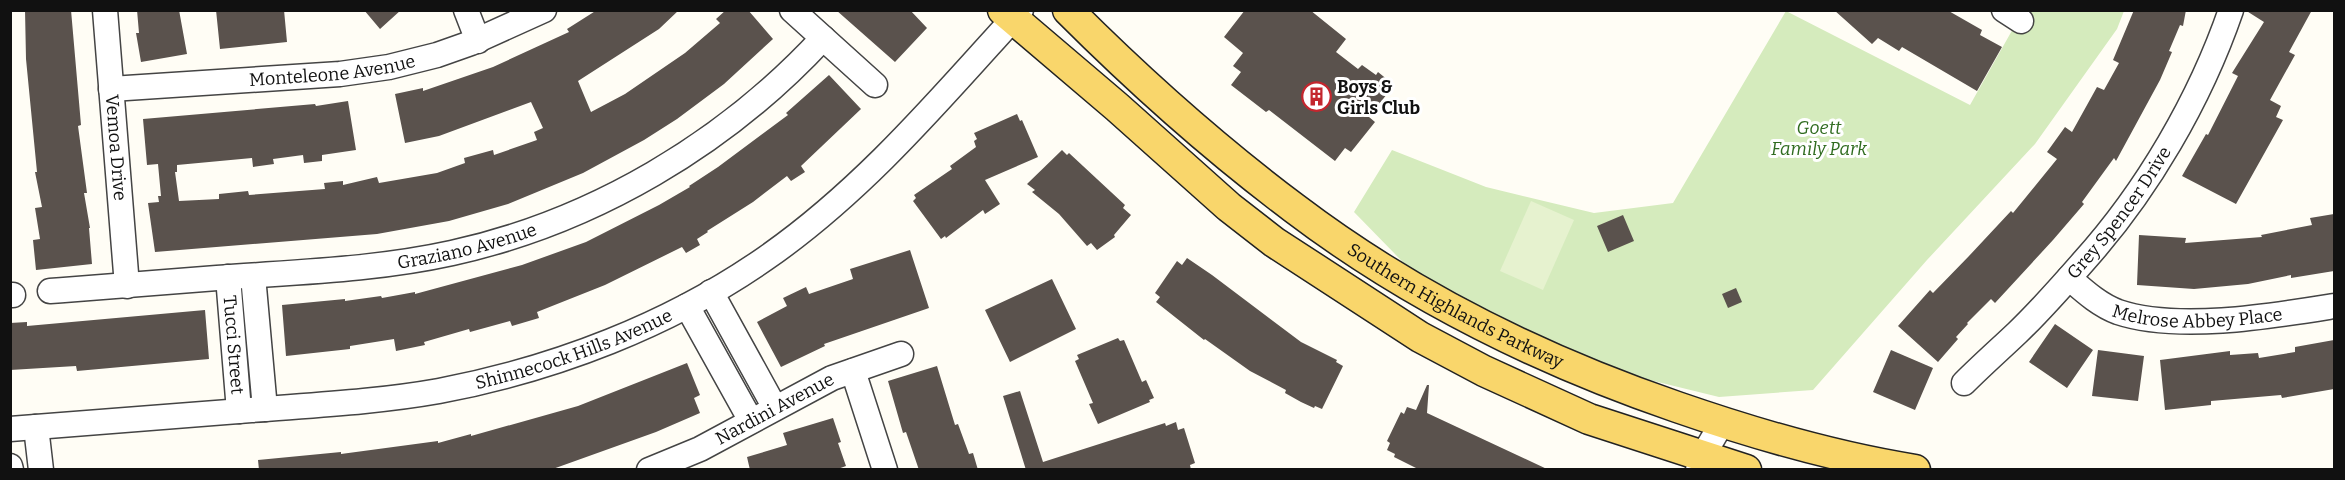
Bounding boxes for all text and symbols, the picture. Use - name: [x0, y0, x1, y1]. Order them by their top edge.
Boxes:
- street label: Monteleone Avenue: [248, 50, 418, 91]
- place label: Boys & Girls Club: [1337, 76, 1420, 119]
- building icon: Boys & Girls Club: [1300, 81, 1332, 113]
- street label: Vemoa Drive: [101, 94, 131, 201]
- park label: Goett Family Park: [1771, 117, 1867, 160]
- street label: Grey Spencer Drive: [2062, 142, 2176, 283]
- street label: Graziano Avenue: [396, 218, 540, 274]
- street label: Southern Highlands Parkway: [1343, 238, 1567, 373]
- street label: Tucci Street: [219, 294, 249, 396]
- street label: Melrose Abbey Place: [2110, 300, 2284, 333]
- street label: Shinnecock Hills Avenue: [473, 304, 676, 394]
- street label: Nardini Avenue: [712, 368, 838, 450]

